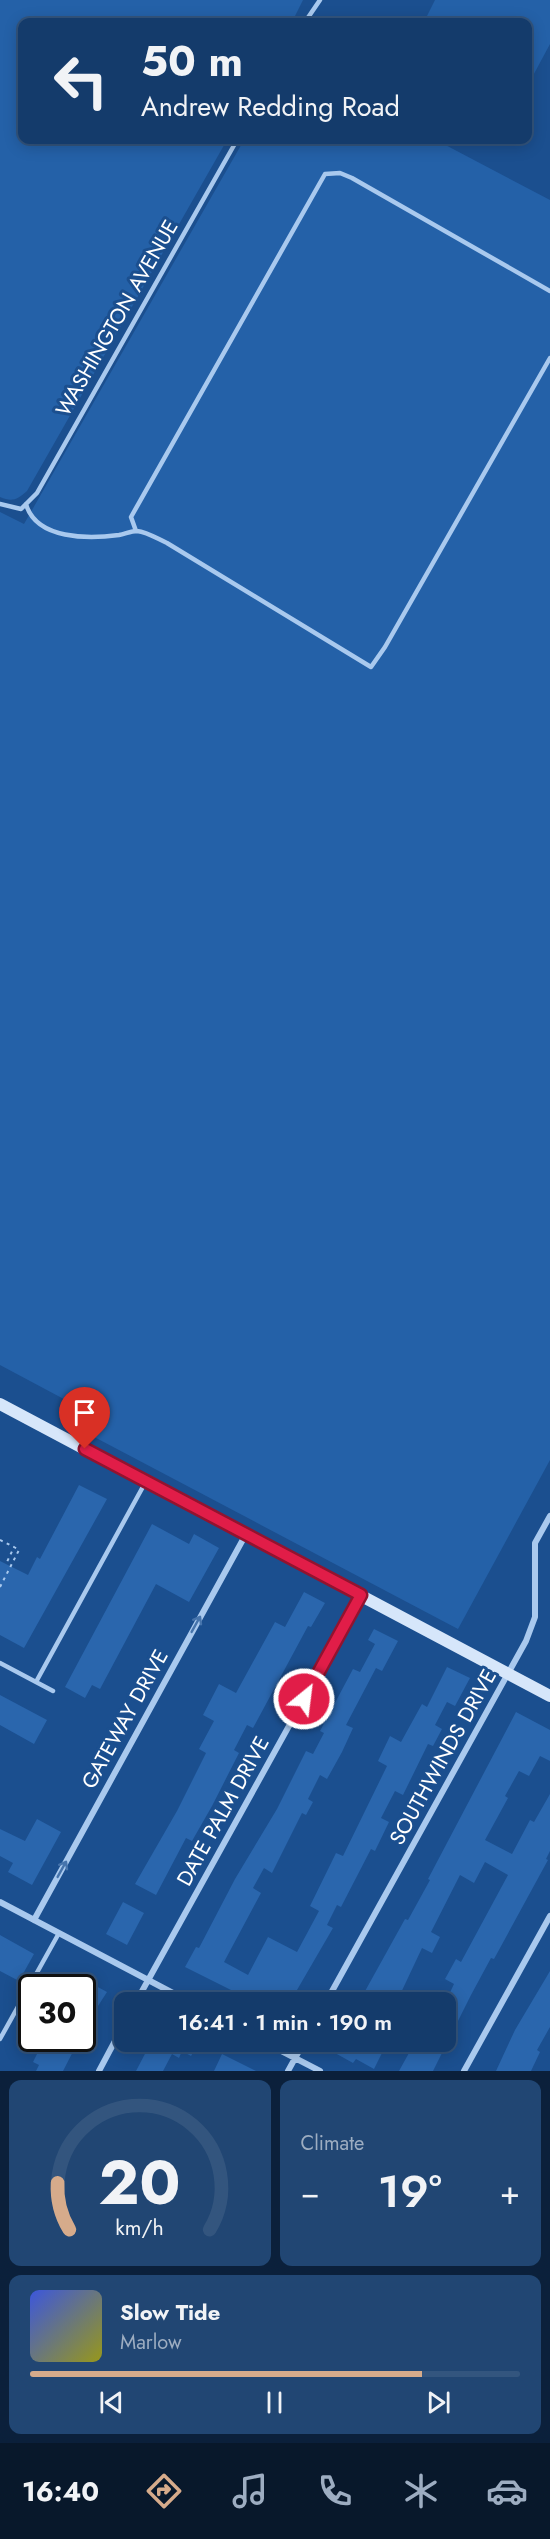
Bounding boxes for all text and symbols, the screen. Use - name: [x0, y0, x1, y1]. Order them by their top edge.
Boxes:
- text: 50 m: [141, 31, 243, 92]
- icon: left: [42, 42, 120, 120]
- text: Andrew Redding Road: [141, 87, 400, 126]
- street label: WASHINGTON AVENUE: [48, 214, 186, 422]
- pin: [59, 1387, 110, 1449]
- icon: arrive: [68, 1396, 101, 1429]
- one-way arrow: [190, 1616, 202, 1633]
- street label: GATEWAY DRIVE: [74, 1644, 176, 1794]
- street label: SOUTHWINDS DRIVE: [382, 1664, 504, 1850]
- position arrow: [272, 1667, 336, 1731]
- street label: DATE PALM DRIVE: [169, 1731, 277, 1891]
- one-way arrow: [57, 1860, 68, 1878]
- speed limit sign: 30: [18, 1974, 96, 2052]
- text: 16:41 · 1 min · 190 m: [178, 2006, 392, 2038]
- text: Climate: [301, 2129, 364, 2158]
- text: 20: [99, 2137, 181, 2227]
- text: 19°: [378, 2159, 442, 2224]
- text: −: [301, 2169, 320, 2216]
- text: +: [500, 2169, 520, 2216]
- text: km/h: [116, 2212, 164, 2243]
- text: Slow Tide: [120, 2296, 220, 2328]
- text: Marlow: [120, 2328, 182, 2357]
- icon: previous: [95, 2386, 128, 2419]
- icon: pause: [258, 2386, 291, 2419]
- icon: next: [422, 2386, 455, 2419]
- icon: directions: [143, 2470, 185, 2512]
- icon: music: [229, 2470, 271, 2512]
- icon: phone: [314, 2470, 356, 2512]
- icon: climate: [400, 2470, 442, 2512]
- icon: car: [486, 2470, 528, 2512]
- text: 16:40: [22, 2472, 99, 2511]

